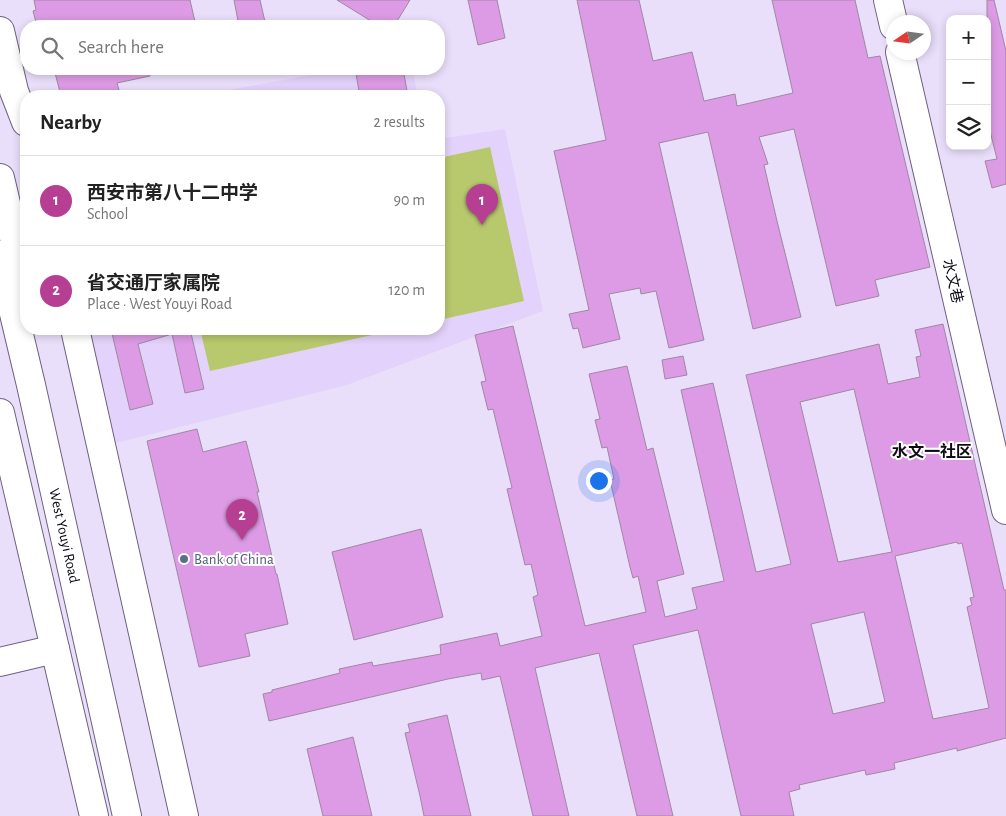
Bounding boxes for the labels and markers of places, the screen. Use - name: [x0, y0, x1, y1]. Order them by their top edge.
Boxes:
- pin: 1: [466, 184, 498, 225]
- pin: 2: [226, 499, 258, 540]
- place label: Bank of China: [194, 552, 274, 567]
- marker: Bank of China: [178, 553, 190, 565]

